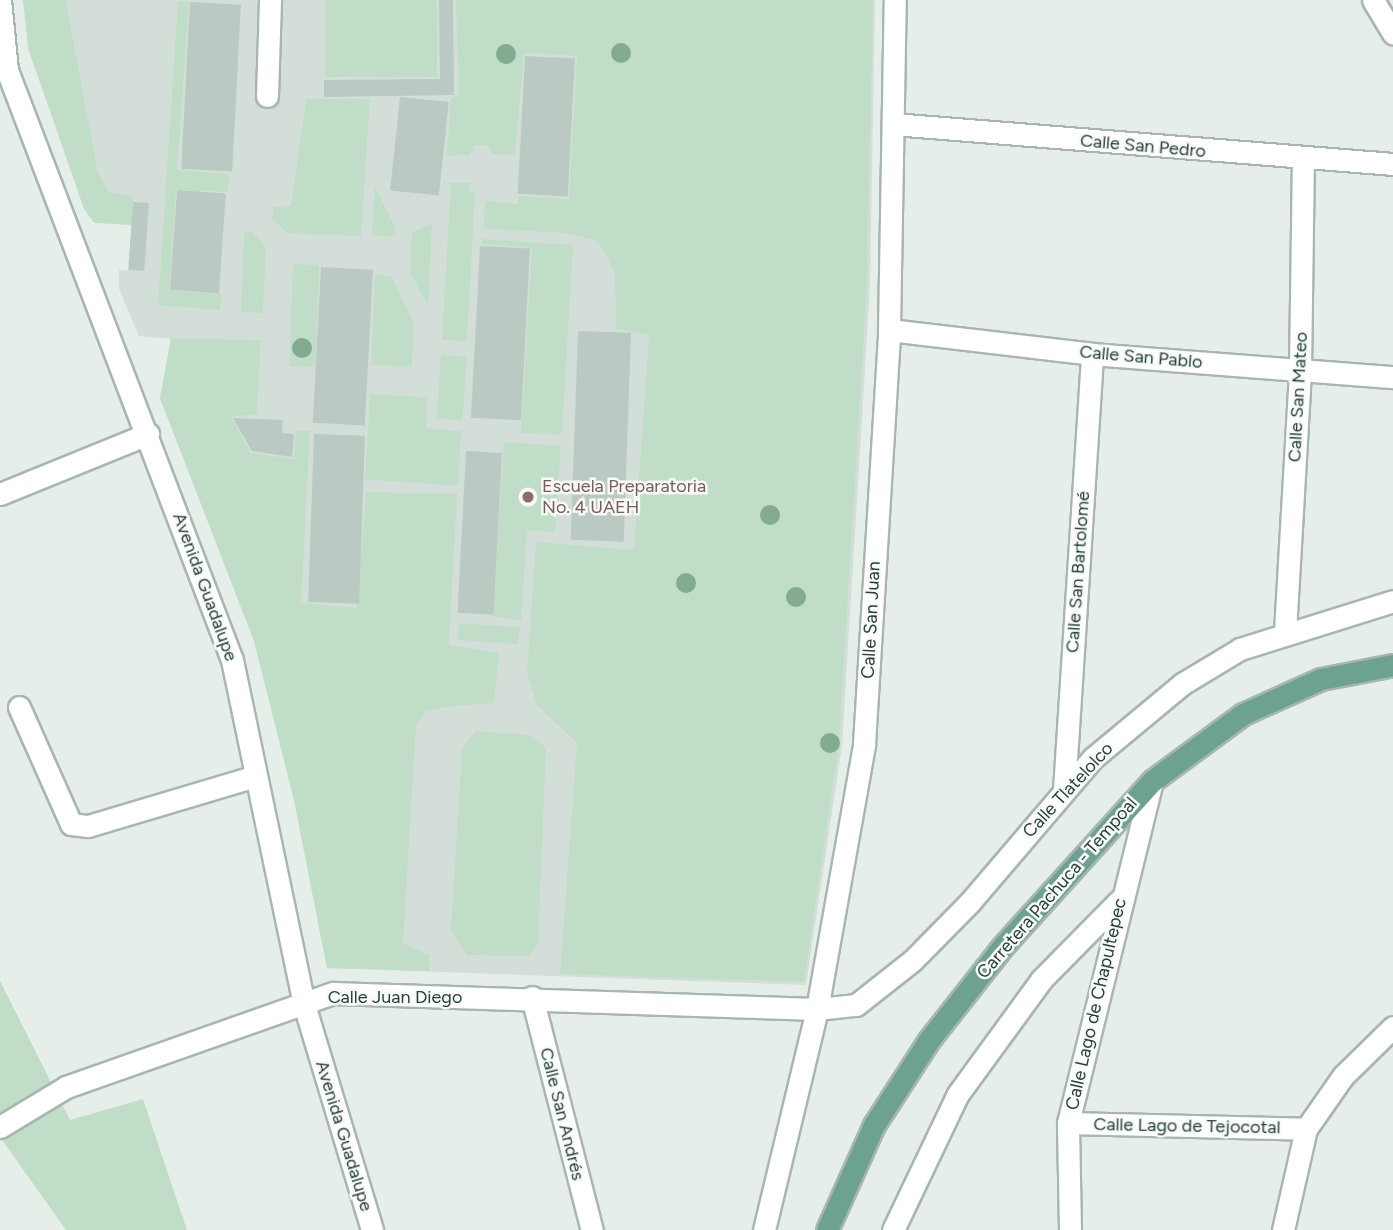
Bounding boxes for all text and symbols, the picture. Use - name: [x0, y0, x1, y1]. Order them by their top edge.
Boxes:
- street label: Calle San Pedro: [1079, 130, 1207, 162]
- street label: Calle San Mateo: [1284, 331, 1312, 463]
- street label: Calle San Pablo: [1079, 341, 1203, 373]
- place label: Escuela Preparatoria No. 4 UAEH: [542, 476, 706, 518]
- marker: Escuela Preparatoria No. 4 UAEH: [520, 489, 536, 505]
- street label: Calle San Bartolomé: [1062, 490, 1094, 654]
- street label: Avenida Guadalupe: [168, 510, 242, 664]
- street label: Calle San Juan: [857, 561, 885, 679]
- street label: Calle Tlatelolco: [1018, 738, 1118, 842]
- street label: Carretera Pachuca - Tempoal: [972, 793, 1142, 983]
- street label: Calle Lago de Chapultepec: [1061, 896, 1131, 1112]
- street label: Calle Juan Diego: [328, 986, 462, 1008]
- street label: Calle San Andrés: [535, 1045, 589, 1183]
- street label: Avenida Guadalupe: [311, 1058, 377, 1214]
- street label: Calle Lago de Tejocotal: [1093, 1114, 1281, 1138]

